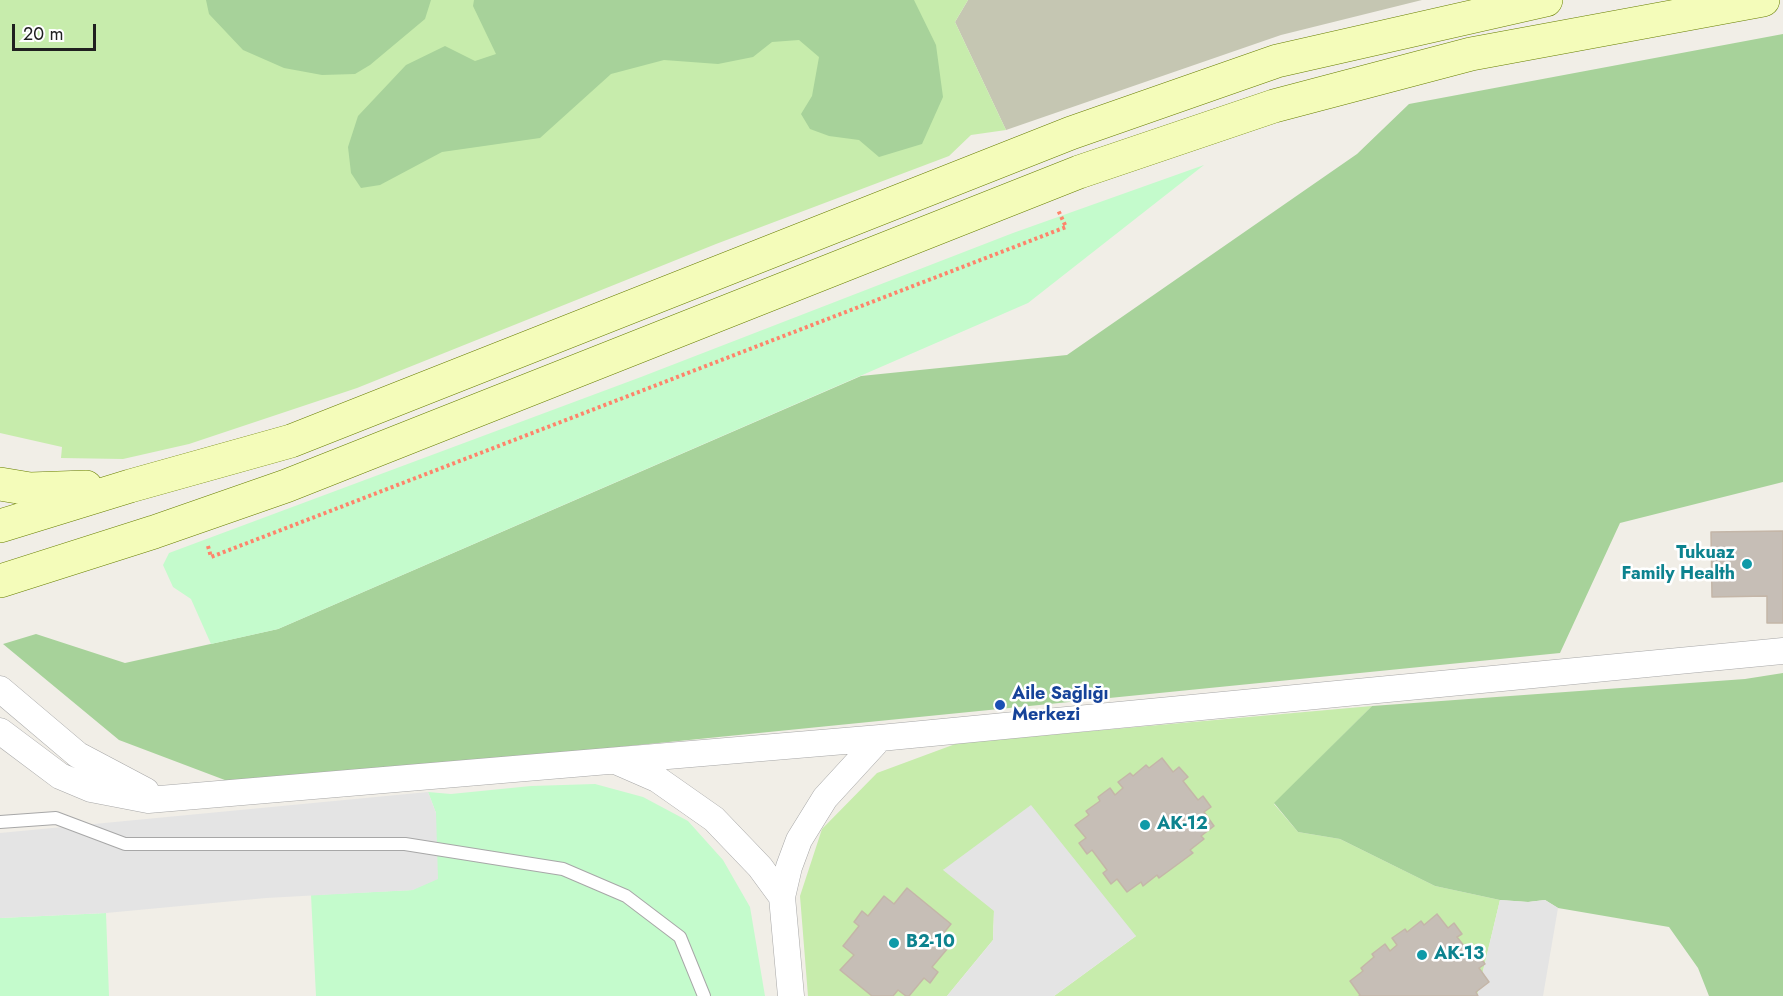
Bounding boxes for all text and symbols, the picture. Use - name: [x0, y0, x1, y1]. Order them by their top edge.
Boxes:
- scale bar: [15, 12, 99, 50]
- text: 20 m: [23, 21, 63, 47]
- place label: Tukuaz Family Health: [1622, 543, 1735, 586]
- marker: Tukuaz Family Health: [1740, 557, 1754, 571]
- place label: Aile Sağlığı Merkezi: [1012, 684, 1108, 726]
- marker: Aile Sağlığı Merkezi: [993, 698, 1007, 712]
- place label: AK-12: [1157, 814, 1208, 836]
- marker: AK-12: [1138, 818, 1152, 832]
- place label: B2-10: [906, 932, 955, 954]
- marker: B2-10: [887, 936, 901, 950]
- place label: AK-13: [1434, 944, 1484, 966]
- marker: AK-13: [1415, 948, 1429, 962]

